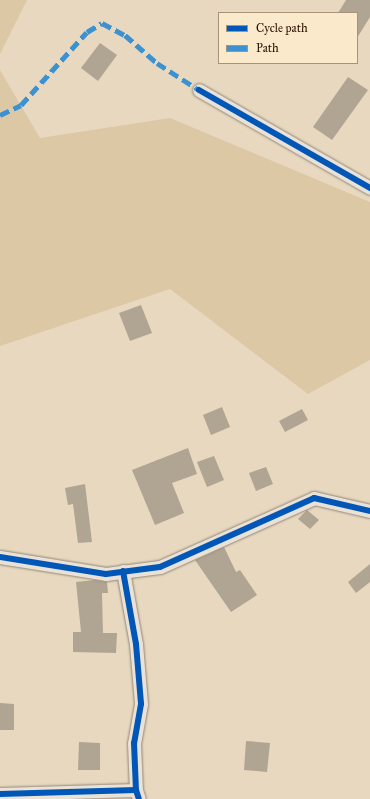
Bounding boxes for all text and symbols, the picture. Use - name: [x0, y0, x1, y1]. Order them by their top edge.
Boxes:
- legend: [218, 12, 358, 64]
- text: Cycle path: [256, 21, 308, 35]
- text: Path: [256, 41, 279, 55]

